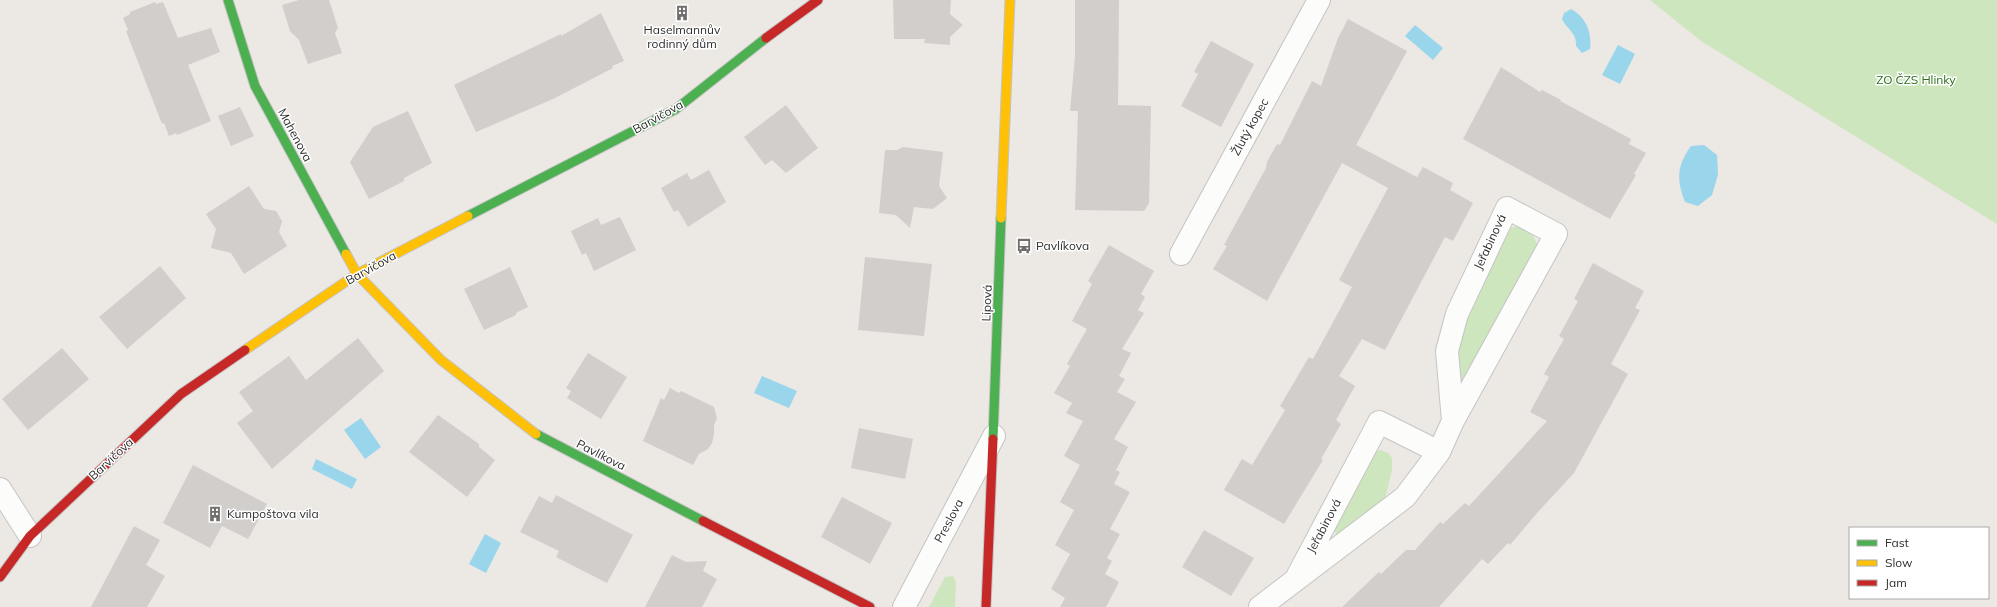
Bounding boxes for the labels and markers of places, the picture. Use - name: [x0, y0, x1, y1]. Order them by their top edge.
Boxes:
- building icon: Haselmannův rodinný dům: [673, 4, 691, 22]
- place label: Haselmannův rodinný dům: [644, 22, 721, 51]
- bus stop icon: Pavlíkova: [1015, 237, 1033, 255]
- place label: Pavlíkova: [1036, 238, 1089, 253]
- building icon: Kumpoštova vila: [206, 505, 224, 523]
- place label: Kumpoštova vila: [227, 506, 319, 521]

